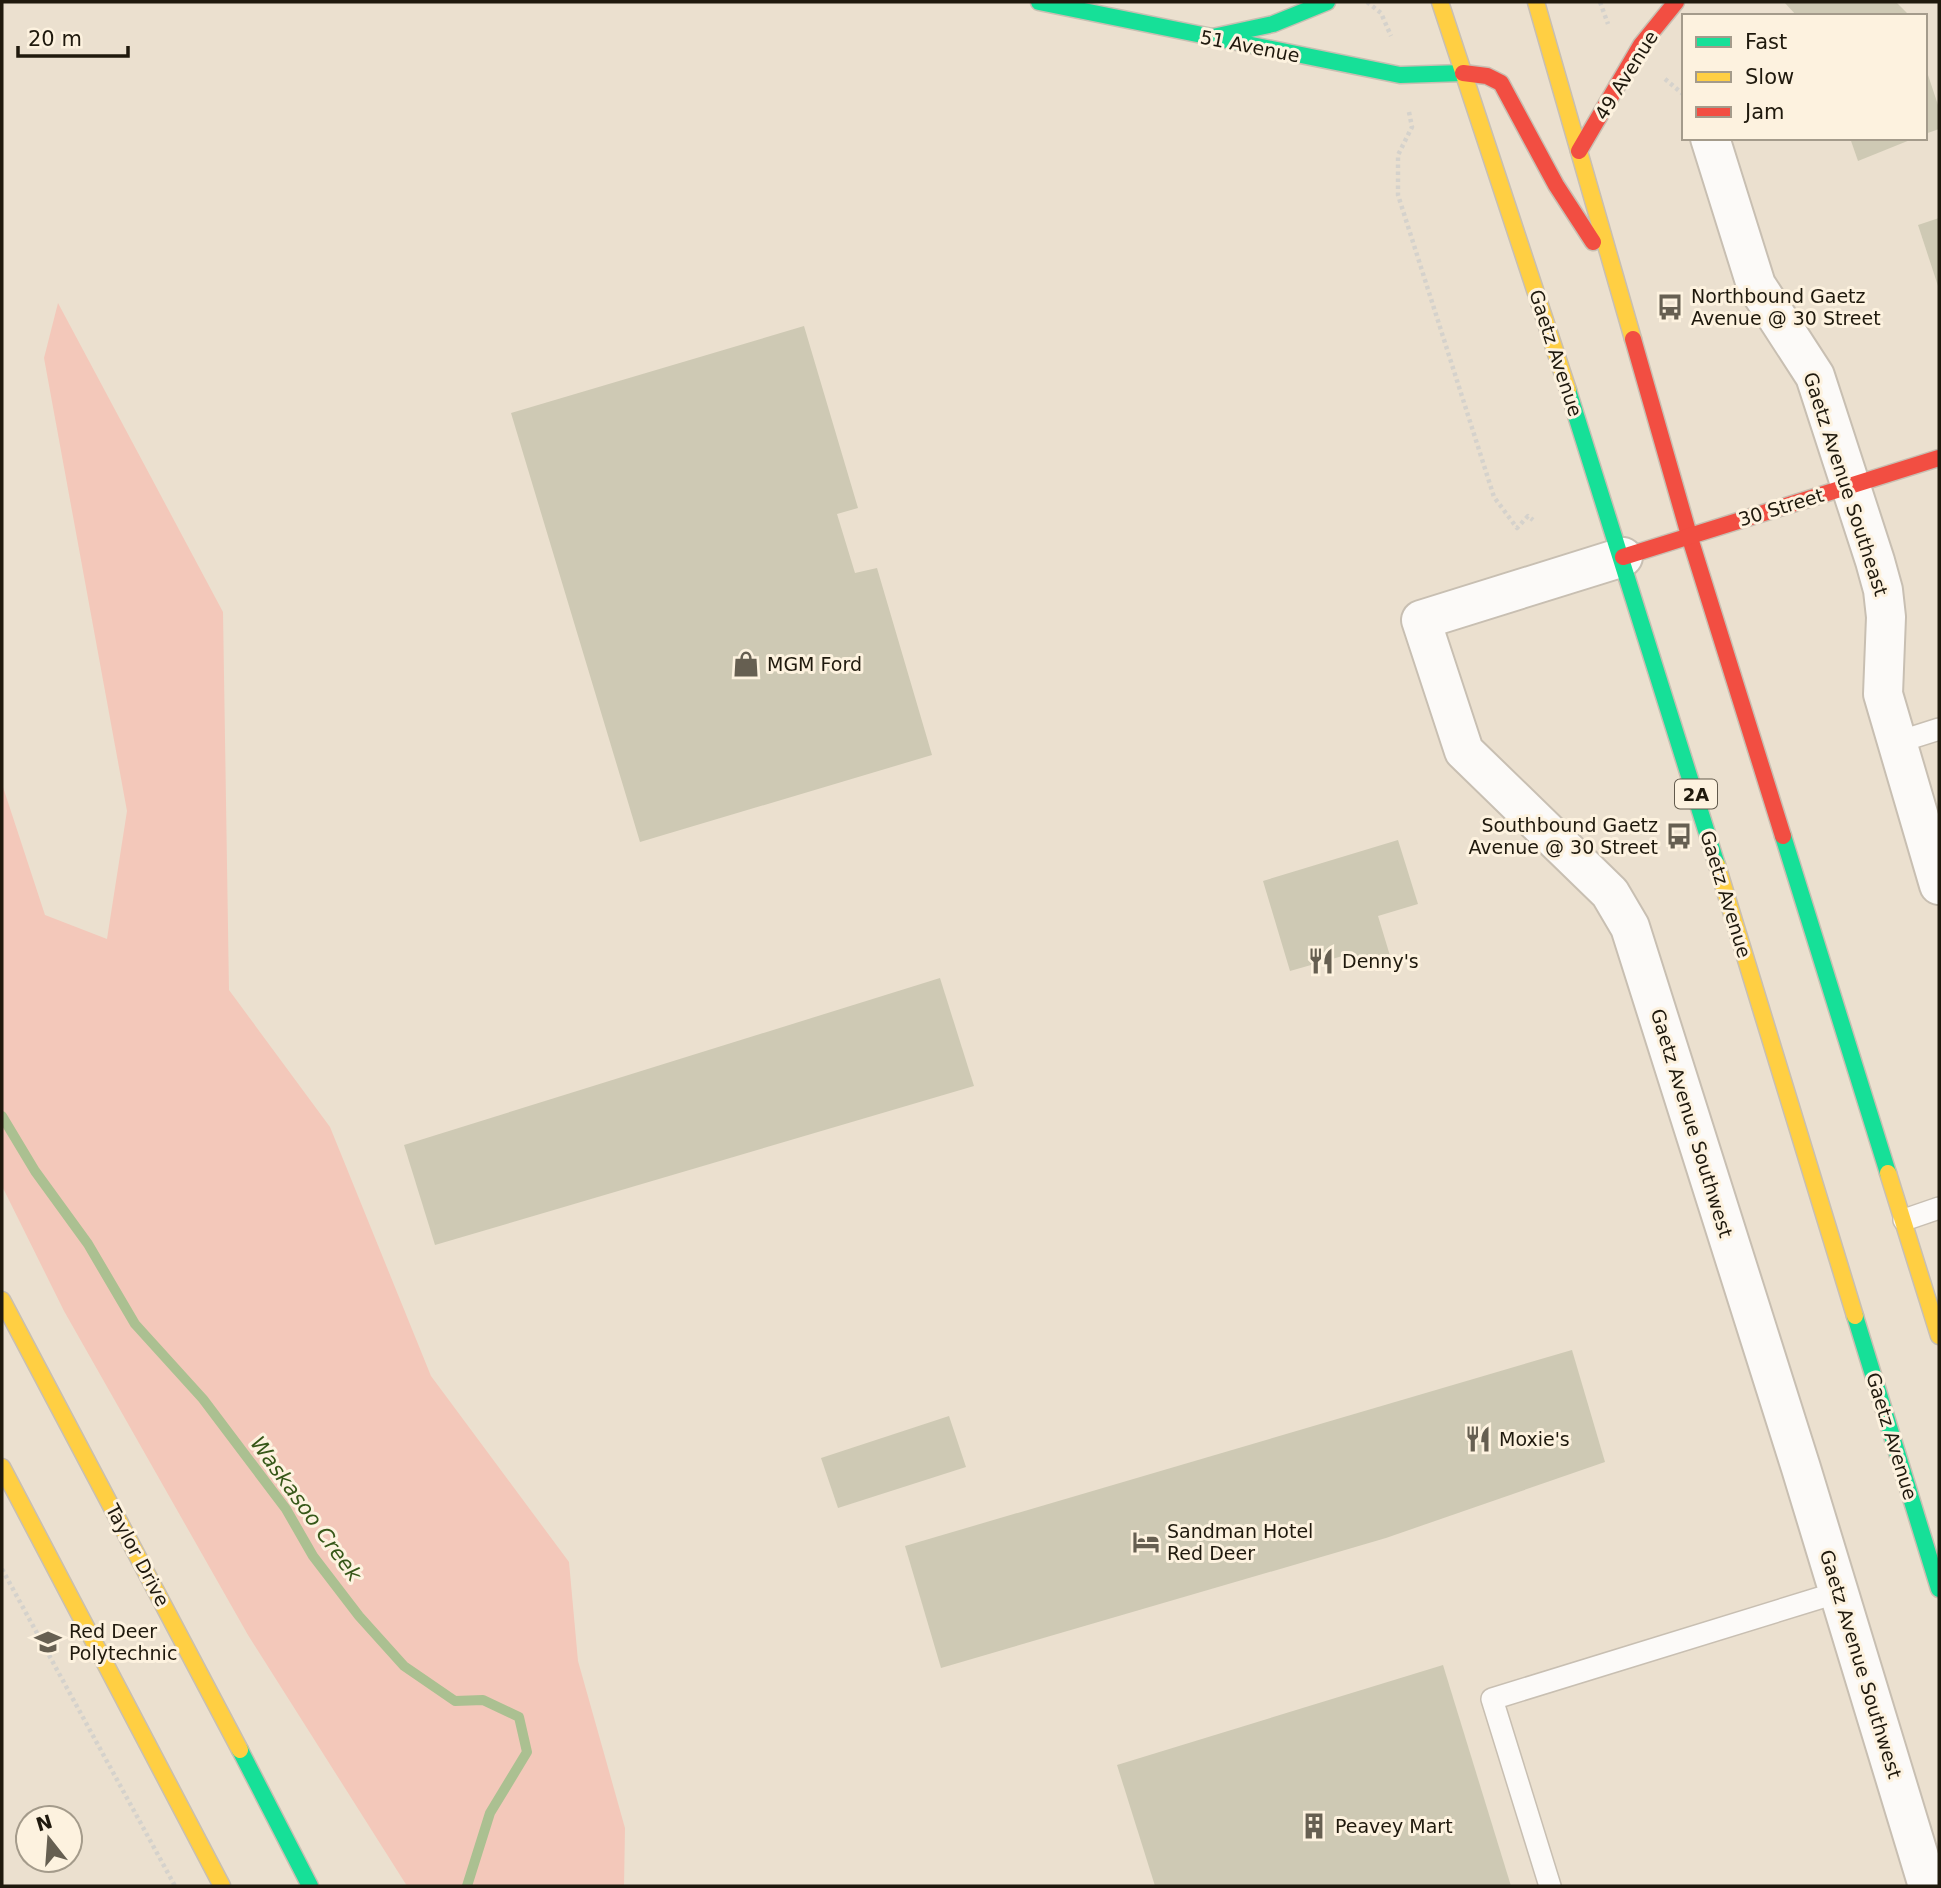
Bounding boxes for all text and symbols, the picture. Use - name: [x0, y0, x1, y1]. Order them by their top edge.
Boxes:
- scale bar: [18, 14, 128, 58]
- legend: [1682, 14, 1927, 140]
- street label: 51 Avenue: [1198, 26, 1302, 66]
- street label: 49 Avenue: [1590, 26, 1662, 124]
- text: 20 m: [28, 27, 82, 51]
- text: Fast: [1745, 30, 1787, 54]
- text: Slow: [1745, 65, 1794, 89]
- text: Jam: [1743, 100, 1785, 124]
- place label: Northbound Gaetz Avenue @ 30 Street: [1691, 285, 1881, 329]
- street label: Gaetz Avenue: [1525, 287, 1587, 419]
- bus stop icon: Northbound Gaetz Avenue @ 30 Street: [1655, 292, 1685, 322]
- street label: Gaetz Avenue Southeast: [1799, 369, 1893, 599]
- street label: 30 Street: [1736, 484, 1826, 530]
- shop icon: MGM Ford: [731, 649, 761, 679]
- place label: MGM Ford: [767, 653, 862, 675]
- road number: 2A: [1675, 780, 1717, 808]
- place label: Southbound Gaetz Avenue @ 30 Street: [1468, 814, 1658, 858]
- bus stop icon: Southbound Gaetz Avenue @ 30 Street: [1664, 821, 1694, 851]
- street label: Gaetz Avenue: [1696, 828, 1756, 960]
- restaurant icon: Denny's: [1306, 946, 1336, 976]
- place label: Denny's: [1342, 950, 1419, 972]
- street label: Gaetz Avenue Southwest: [1647, 1006, 1737, 1240]
- street label: Gaetz Avenue: [1862, 1370, 1922, 1502]
- restaurant icon: Moxie's: [1463, 1424, 1493, 1454]
- place label: Moxie's: [1499, 1428, 1570, 1450]
- water label: Waskasoo Creek: [245, 1432, 367, 1587]
- street label: Taylor Drive: [101, 1499, 174, 1610]
- place label: Sandman Hotel Red Deer: [1167, 1520, 1313, 1564]
- hotel icon: Sandman Hotel Red Deer: [1131, 1527, 1161, 1557]
- street label: Gaetz Avenue Southwest: [1816, 1547, 1906, 1781]
- place label: Red Deer Polytechnic: [69, 1620, 177, 1664]
- school or university icon: Red Deer Polytechnic: [33, 1627, 63, 1657]
- north arrow: [14, 1804, 84, 1874]
- text: N: [33, 1810, 55, 1836]
- building icon: Peavey Mart: [1299, 1811, 1329, 1841]
- place label: Peavey Mart: [1335, 1815, 1453, 1837]

